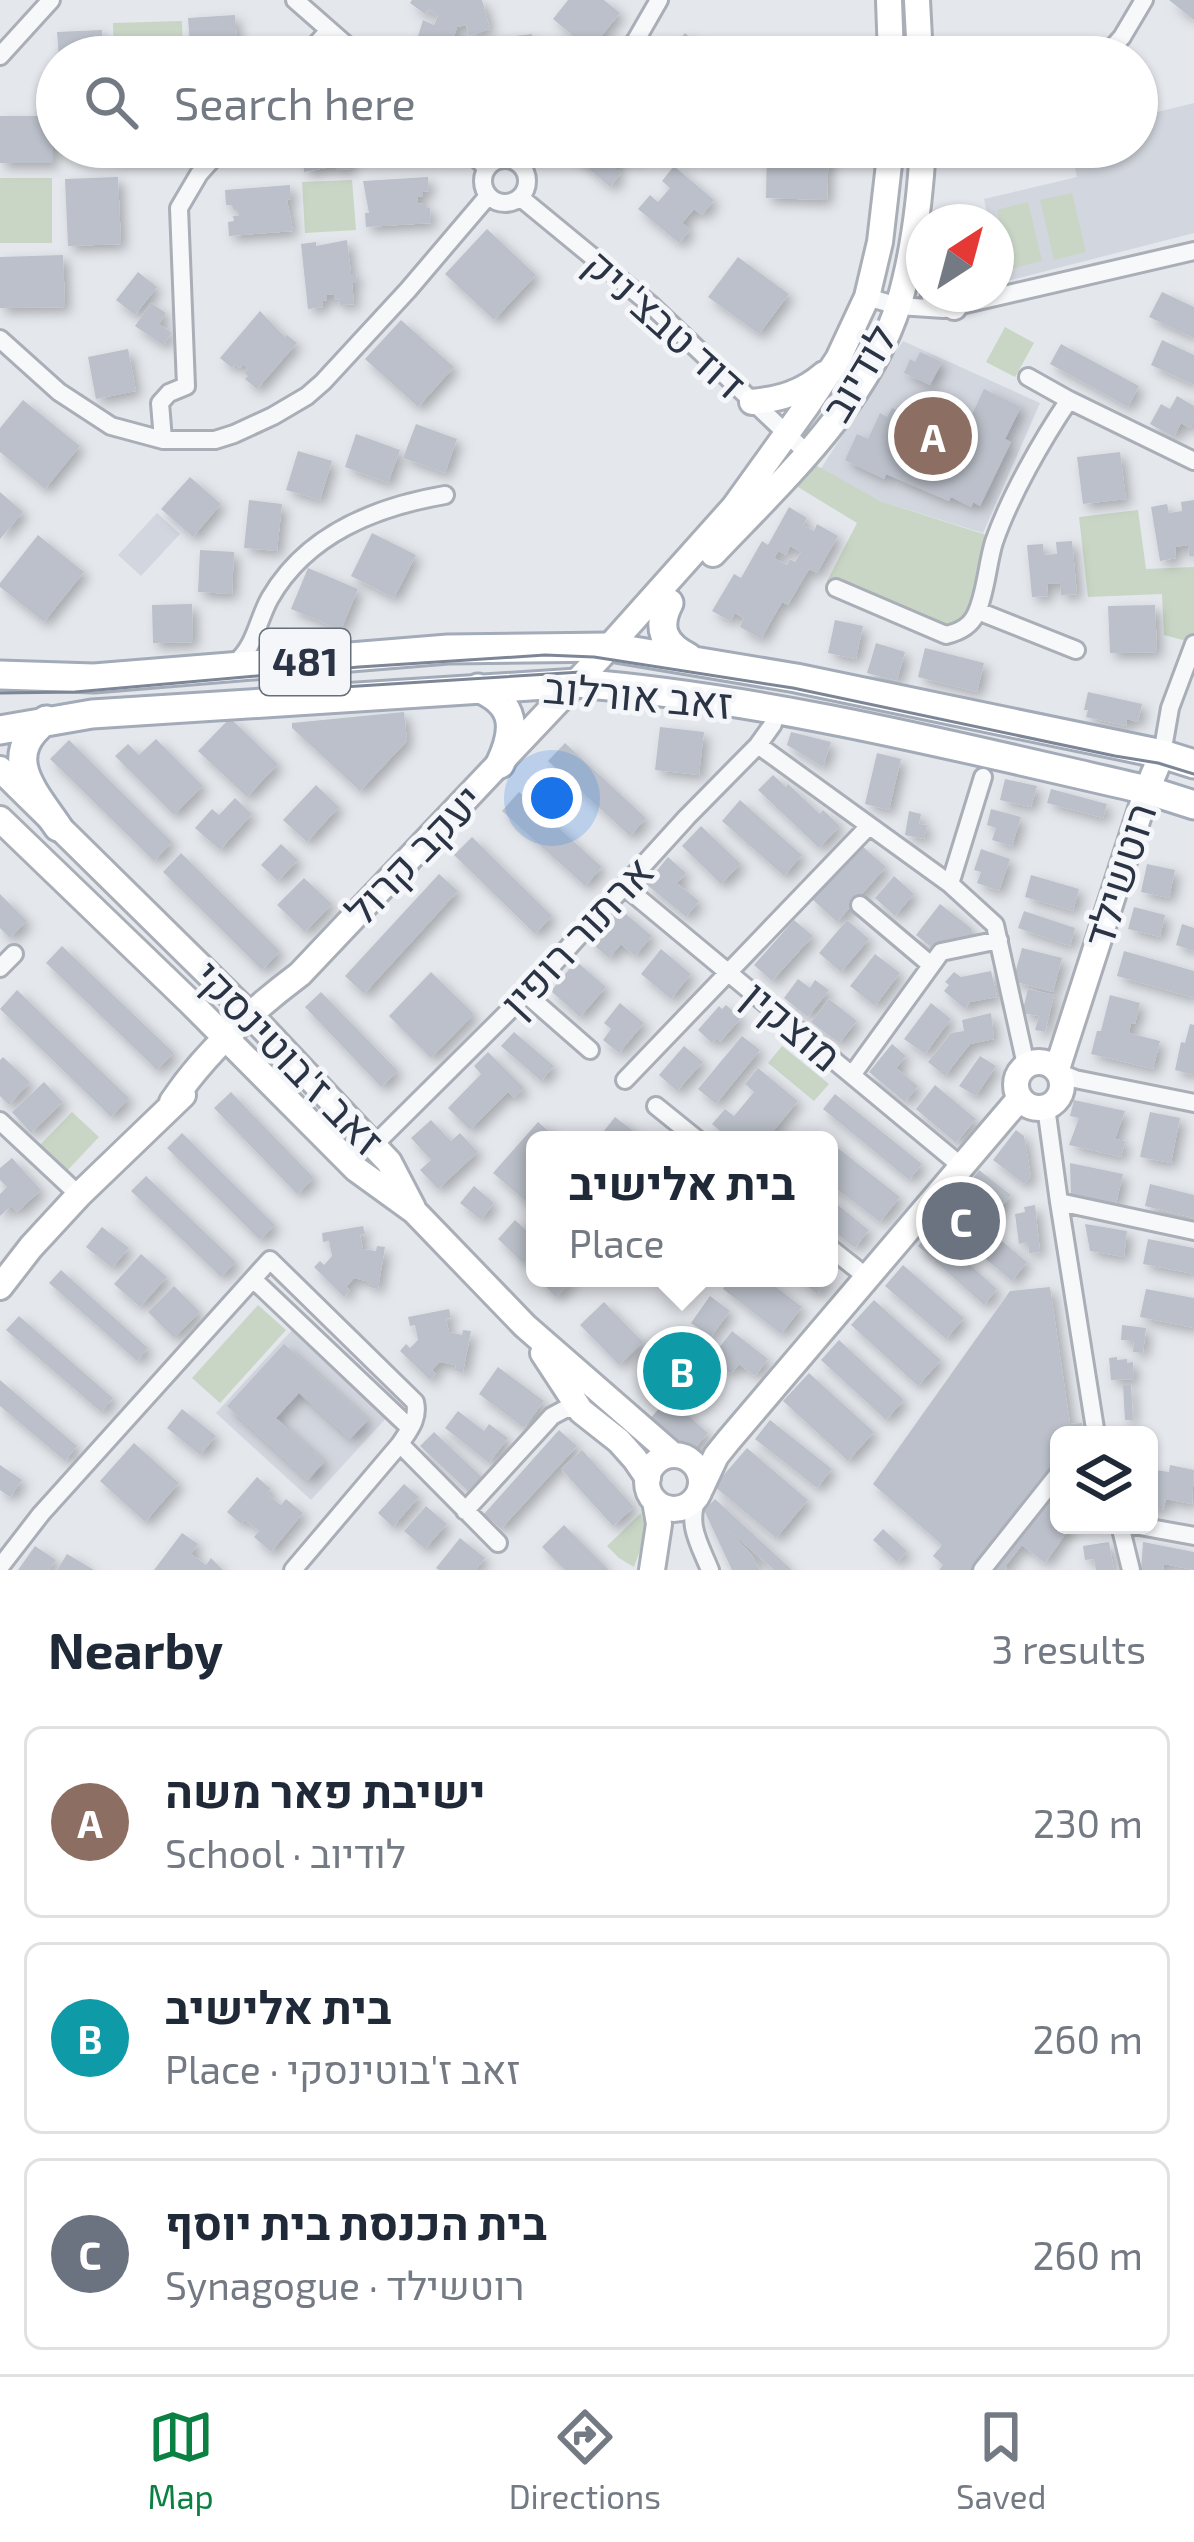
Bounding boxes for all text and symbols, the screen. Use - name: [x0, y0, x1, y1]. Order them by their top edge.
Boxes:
- search box: [36, 36, 1158, 168]
- icon: search: [78, 69, 144, 135]
- text: Search here: [174, 75, 416, 129]
- north arrow: [906, 204, 1014, 312]
- street label: דוד טבצ'ניק: [575, 237, 757, 409]
- street label: לודיוב: [809, 315, 905, 429]
- pin: A: [894, 391, 972, 481]
- road number: 481: [260, 629, 350, 695]
- street label: זאב אורלוב: [542, 661, 735, 727]
- your location: [522, 768, 582, 828]
- street label: יעקב קרול: [334, 773, 492, 935]
- street label: רוטשילד: [1071, 796, 1165, 953]
- street label: ארתור רופין: [489, 845, 663, 1027]
- street label: זאב ז'בוטינסקי: [185, 949, 396, 1165]
- street label: מוצקין: [733, 969, 853, 1081]
- popup: [526, 1131, 838, 1287]
- text: בית אלישיב: [569, 1155, 795, 1209]
- pin: C: [922, 1176, 1000, 1266]
- text: Place: [569, 1219, 664, 1266]
- pin: B: [643, 1326, 721, 1416]
- map controls: [1050, 1426, 1158, 1534]
- button: layers: [1050, 1426, 1158, 1534]
- text: Nearby: [48, 1618, 223, 1679]
- text: 3 results: [992, 1625, 1146, 1672]
- text: ישיבת פאר משה: [165, 1763, 486, 1817]
- text: A: [77, 1799, 103, 1846]
- text: 230 m: [1033, 1799, 1143, 1846]
- text: School · לודיוב: [165, 1829, 406, 1876]
- text: בית אלישיב: [165, 1979, 391, 2033]
- text: B: [78, 2015, 102, 2062]
- text: 260 m: [1032, 2015, 1143, 2062]
- text: Place · זאב ז'בוטינסקי: [165, 2045, 520, 2092]
- text: בית הכנסת בית יוסף: [165, 2195, 547, 2249]
- text: C: [79, 2231, 101, 2278]
- text: 260 m: [1032, 2231, 1143, 2278]
- text: Synagogue · רוטשילד: [165, 2261, 524, 2308]
- tab: Map: [148, 2404, 214, 2516]
- tab: Directions: [509, 2404, 661, 2516]
- tab: Saved: [956, 2404, 1046, 2516]

